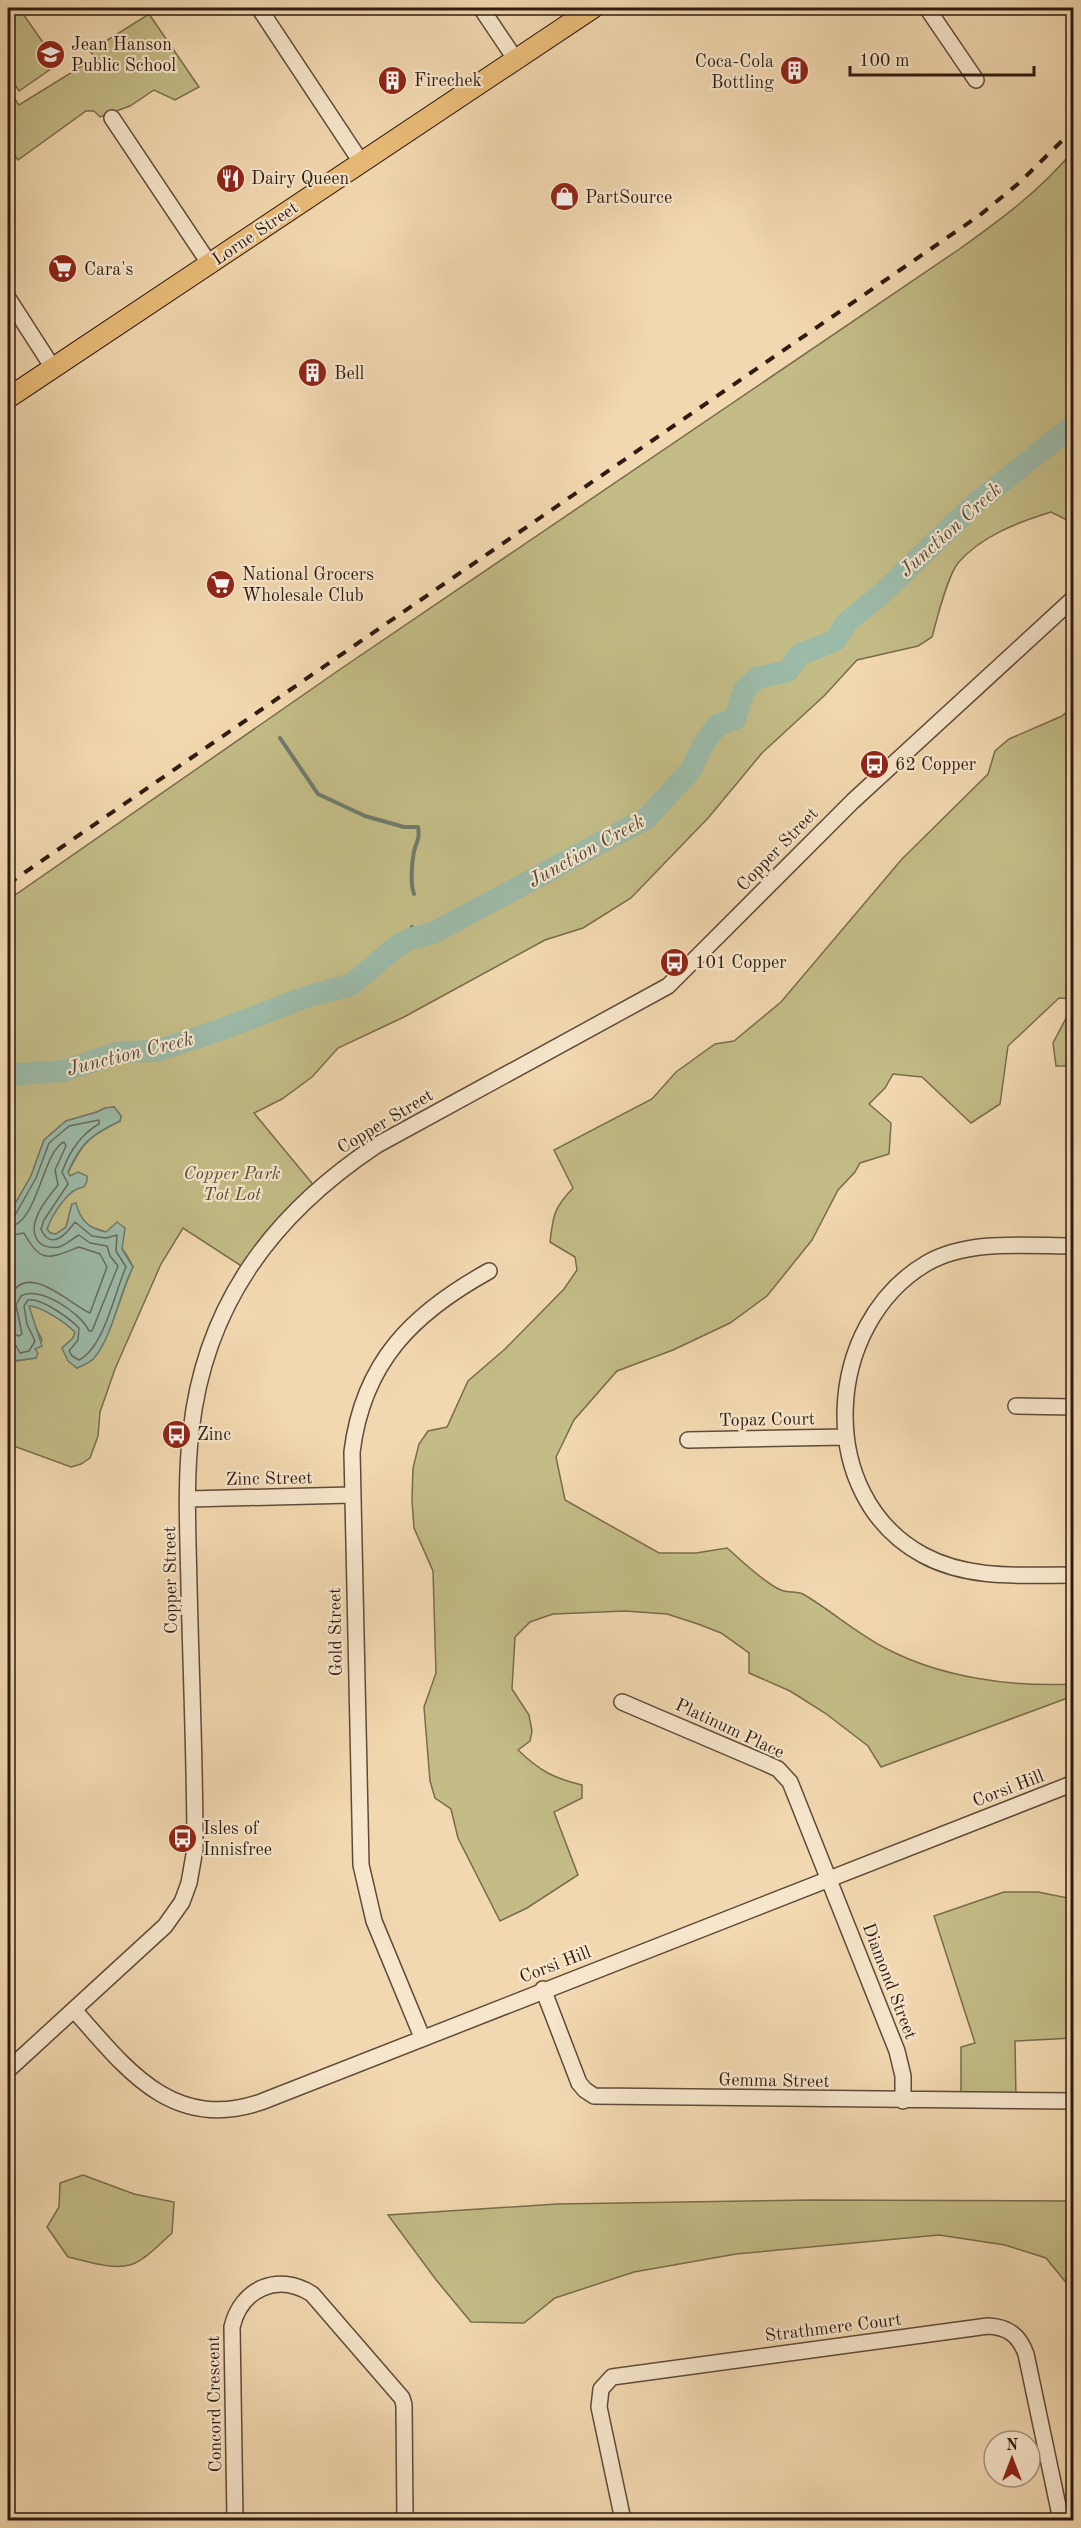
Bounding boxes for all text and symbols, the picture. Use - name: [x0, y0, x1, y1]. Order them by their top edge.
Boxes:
- place label: Jean Hanson Public School: [71, 36, 176, 75]
- school or university icon: Jean Hanson Public School: [34, 38, 66, 70]
- scale bar: [850, 39, 1034, 77]
- text: 100 m: [859, 52, 910, 70]
- place label: Coca-Cola Bottling: [695, 53, 774, 92]
- building icon: Coca-Cola Bottling: [779, 55, 811, 87]
- building icon: Firechek: [377, 64, 409, 96]
- place label: Firechek: [414, 72, 482, 90]
- restaurant icon: Dairy Queen: [214, 162, 246, 194]
- place label: Dairy Queen: [251, 170, 350, 188]
- shop icon: PartSource: [548, 181, 580, 213]
- place label: PartSource: [585, 189, 672, 207]
- street label: Lorne Street: [209, 199, 302, 269]
- supermarket icon: Cara's: [47, 253, 79, 285]
- place label: Cara's: [84, 261, 134, 279]
- building icon: Bell: [297, 357, 329, 389]
- place label: Bell: [334, 365, 365, 383]
- water label: Junction Creek: [896, 480, 1006, 581]
- place label: National Grocers Wholesale Club: [242, 566, 374, 605]
- supermarket icon: National Grocers Wholesale Club: [205, 568, 237, 600]
- bus stop icon: 62 Copper: [858, 748, 890, 780]
- place label: 62 Copper: [895, 756, 977, 774]
- street label: Copper Street: [734, 805, 822, 895]
- water label: Junction Creek: [525, 811, 649, 892]
- bus stop icon: 101 Copper: [658, 946, 690, 978]
- place label: 101 Copper: [695, 954, 787, 972]
- water label: Junction Creek: [65, 1029, 196, 1080]
- street label: Copper Street: [335, 1086, 436, 1157]
- park label: Copper Park Tot Lot: [183, 1165, 281, 1204]
- street label: Topaz Court: [719, 1410, 815, 1430]
- bus stop icon: Zinc: [160, 1418, 192, 1450]
- place label: Zinc: [197, 1426, 231, 1444]
- street label: Zinc Street: [225, 1469, 313, 1489]
- street label: Copper Street: [161, 1526, 181, 1634]
- street label: Gold Street: [326, 1587, 346, 1677]
- street label: Platinum Place: [672, 1696, 787, 1762]
- street label: Corsi Hill: [970, 1767, 1047, 1811]
- place label: Isles of Innisfree: [203, 1820, 272, 1859]
- bus stop icon: Isles of Innisfree: [166, 1822, 198, 1854]
- street label: Diamond Street: [859, 1921, 919, 2042]
- street label: Corsi Hill: [517, 1943, 594, 1987]
- street label: Gemma Street: [718, 2071, 830, 2091]
- street label: Strathmere Court: [764, 2311, 902, 2345]
- street label: Concord Crescent: [205, 2335, 225, 2473]
- north arrow: [982, 2429, 1042, 2489]
- text: N: [1006, 2438, 1019, 2454]

